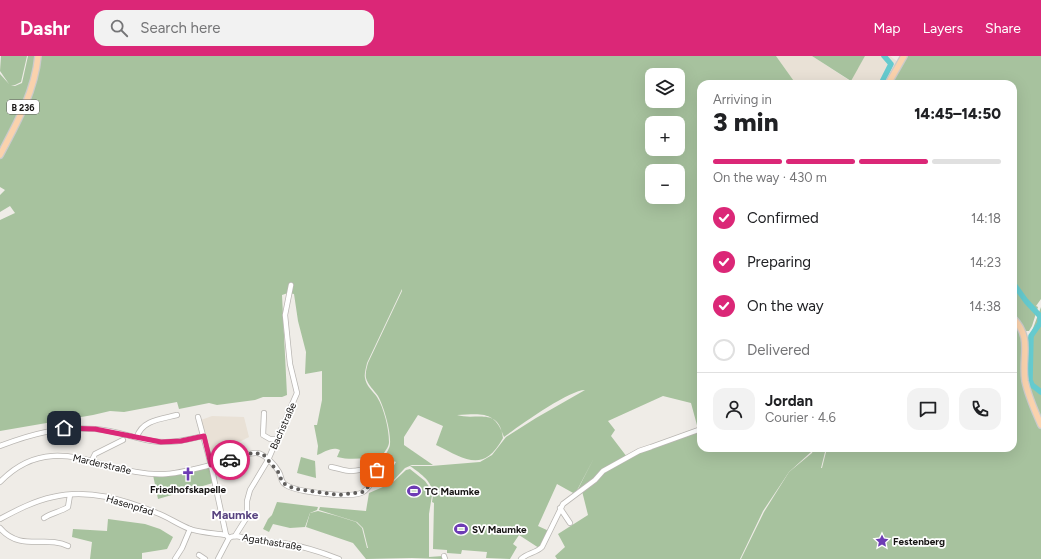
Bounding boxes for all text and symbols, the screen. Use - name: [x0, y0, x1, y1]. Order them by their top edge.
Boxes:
- search box: [94, 10, 374, 46]
- text: Dashr: [20, 17, 70, 40]
- icon: search: [108, 17, 130, 39]
- text: Search here: [140, 19, 220, 37]
- text: Map: [873, 20, 901, 37]
- text: Layers: [923, 20, 963, 37]
- text: Share: [985, 20, 1021, 37]
- map controls: [645, 68, 685, 204]
- button: layers: [645, 68, 685, 108]
- text: Arriving in: [713, 92, 772, 107]
- road number: B 236: [7, 100, 39, 114]
- text: 14:45–14:50: [914, 105, 1001, 123]
- text: 3 min: [713, 106, 779, 138]
- button: +: [645, 116, 685, 156]
- button: −: [645, 164, 685, 204]
- text: On the way · 430 m: [713, 170, 827, 185]
- icon: check: [713, 207, 735, 229]
- text: Confirmed: [747, 209, 819, 227]
- text: 14:18: [971, 211, 1001, 226]
- icon: check: [713, 251, 735, 273]
- text: Preparing: [747, 253, 811, 271]
- text: 14:23: [970, 255, 1001, 270]
- icon: check: [713, 295, 735, 317]
- text: On the way: [747, 297, 824, 315]
- text: 14:38: [969, 299, 1001, 314]
- text: Delivered: [747, 341, 810, 359]
- button: person: [713, 388, 755, 430]
- button: chat: [907, 388, 949, 430]
- button: phone: [959, 388, 1001, 430]
- text: Jordan: [765, 392, 813, 410]
- street label: Bachstraße: [267, 400, 299, 452]
- text: Courier · 4.6: [765, 410, 836, 425]
- pin: [47, 411, 81, 445]
- icon: home: [53, 417, 75, 439]
- courier: [210, 440, 250, 480]
- icon: car: [219, 449, 241, 471]
- street label: Marderstraße: [71, 451, 133, 477]
- pin: [360, 453, 394, 487]
- icon: bag: [366, 459, 388, 481]
- church icon: Friedhofskapelle: [180, 466, 196, 482]
- place label: Friedhofskapelle: [150, 483, 226, 496]
- sports icon: TC Maumke: [406, 483, 422, 499]
- place label: TC Maumke: [425, 485, 480, 498]
- street label: Hasenpfad: [105, 492, 155, 518]
- district label: Maumke: [212, 508, 259, 522]
- sports icon: SV Maumke: [453, 521, 469, 537]
- place label: SV Maumke: [472, 523, 527, 536]
- street label: Agathastraße: [241, 530, 303, 554]
- place icon: Festenberg: [874, 533, 890, 549]
- place label: Festenberg: [893, 535, 945, 548]

